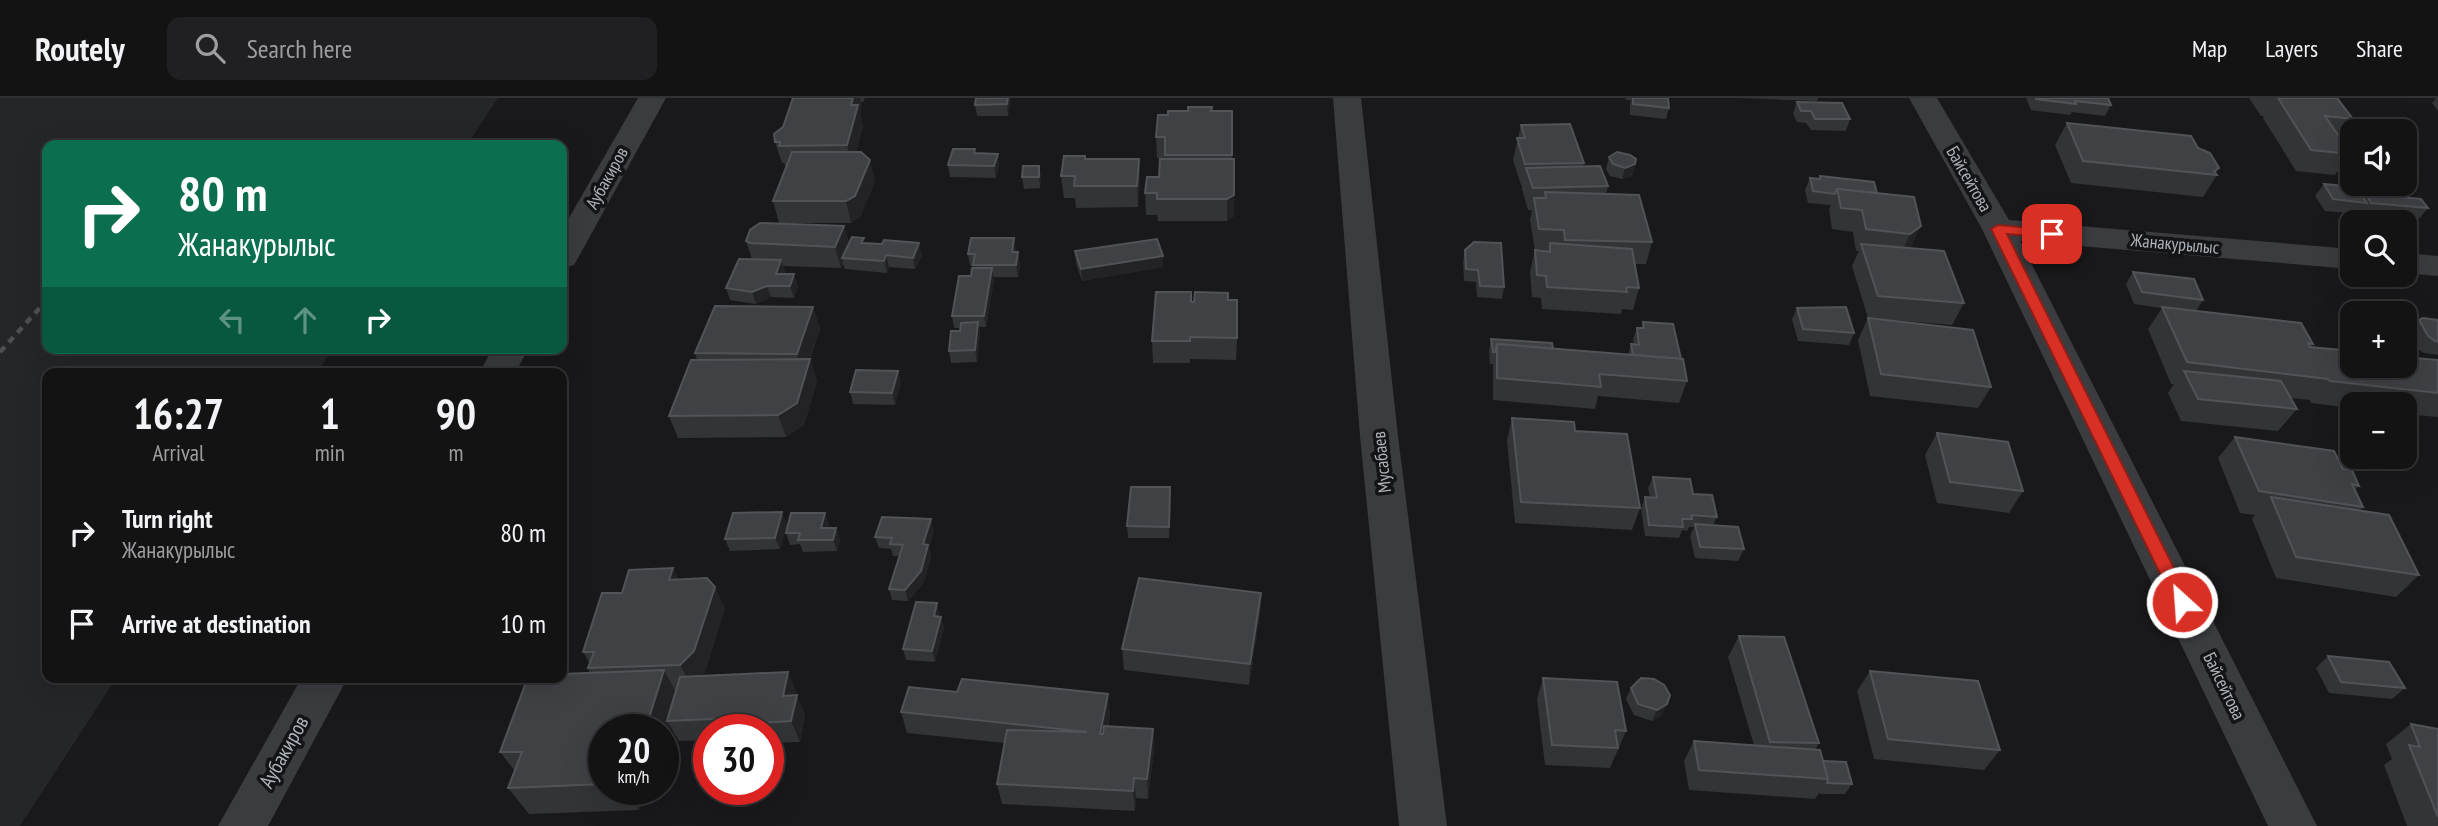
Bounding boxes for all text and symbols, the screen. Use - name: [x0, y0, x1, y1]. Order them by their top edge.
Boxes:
- search box: [167, 17, 657, 80]
- text: Routely: [35, 27, 125, 70]
- icon: search: [191, 29, 229, 67]
- text: Search here: [247, 32, 352, 65]
- text: Map: [2192, 33, 2227, 64]
- text: Layers: [2265, 33, 2318, 64]
- text: Share: [2356, 33, 2403, 64]
- map controls: [2340, 119, 2417, 469]
- button: sound: [2340, 119, 2417, 196]
- street label: Байсейтова: [1941, 142, 1997, 216]
- street label: Аубакиров: [580, 143, 633, 213]
- text: 80 m: [178, 161, 267, 225]
- icon: right: [63, 168, 154, 259]
- pin: [2022, 204, 2082, 264]
- button: search: [2340, 210, 2417, 287]
- icon: arrive: [2033, 215, 2071, 253]
- text: Жанакурылыс: [178, 223, 336, 265]
- street label: Жанакурылыс: [2129, 228, 2221, 259]
- icon: left: [213, 301, 251, 339]
- icon: ahead: [286, 301, 324, 339]
- icon: right: [359, 301, 397, 339]
- button: +: [2340, 301, 2417, 378]
- text: 16:27: [133, 386, 224, 441]
- text: 1: [320, 386, 340, 441]
- text: 90: [436, 386, 476, 441]
- button: −: [2340, 392, 2417, 469]
- street label: Мусабаев: [1367, 430, 1396, 494]
- text: Arrival: [152, 438, 204, 467]
- text: min: [315, 438, 345, 467]
- text: m: [448, 438, 463, 467]
- text: Turn right: [122, 502, 213, 535]
- icon: right: [63, 514, 101, 552]
- text: 80 m: [500, 516, 546, 549]
- text: Жанакурылыс: [122, 535, 235, 564]
- position arrow: [2145, 565, 2219, 639]
- icon: arrive: [63, 605, 101, 643]
- text: Arrive at destination: [122, 607, 311, 640]
- text: 10 m: [500, 607, 546, 640]
- street label: Байсейтова: [2198, 648, 2251, 723]
- street label: Аубакиров: [253, 711, 314, 793]
- speed limit sign: 30: [693, 714, 784, 805]
- text: 20: [617, 727, 650, 773]
- text: km/h: [618, 765, 649, 788]

